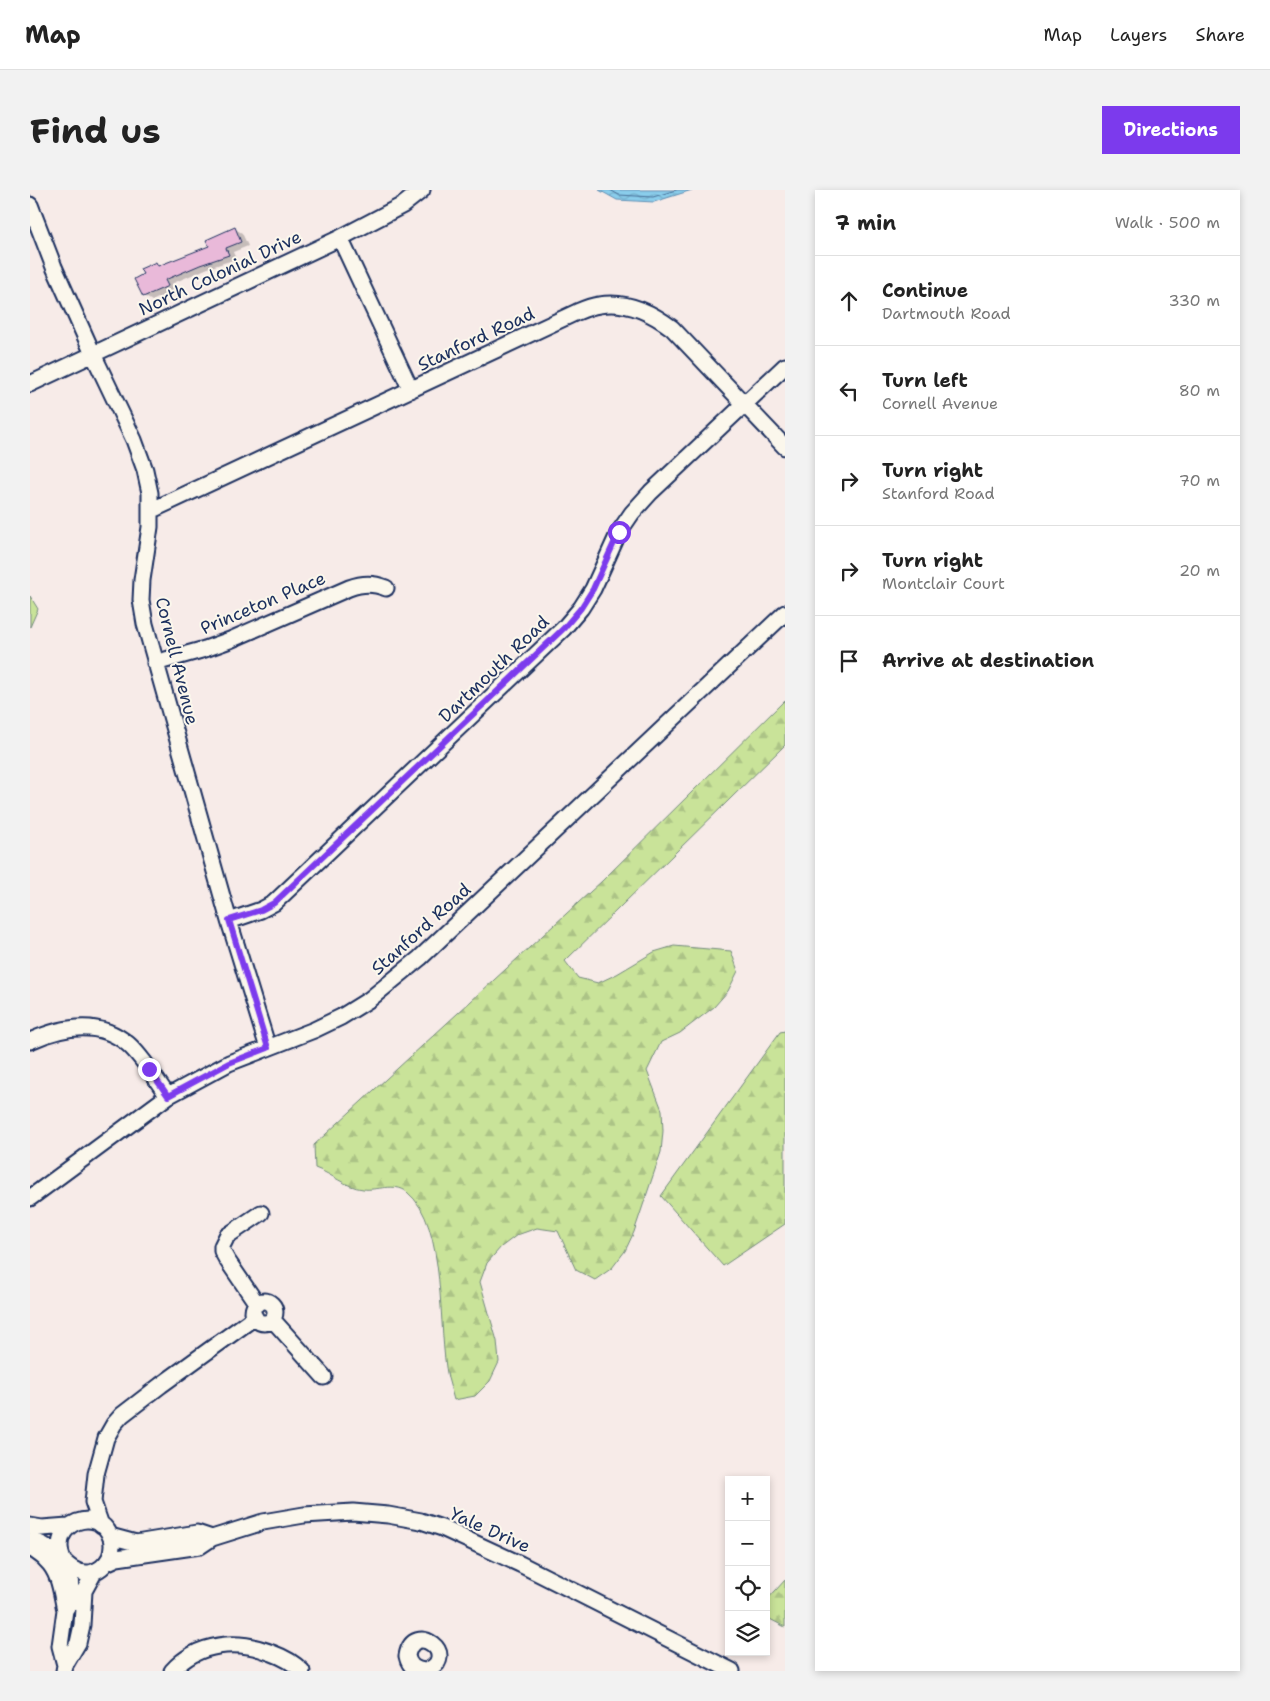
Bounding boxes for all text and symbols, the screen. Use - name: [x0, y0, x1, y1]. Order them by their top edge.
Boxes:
- text: Map: [25, 19, 81, 51]
- text: Map: [1044, 23, 1082, 47]
- text: Layers: [1110, 23, 1167, 47]
- text: Share: [1195, 23, 1245, 47]
- button: Directions: [1102, 106, 1240, 154]
- text: Find us: [30, 107, 161, 154]
- text: 7 min: [835, 209, 896, 237]
- text: Walk · 500 m: [1115, 212, 1220, 233]
- street label: North Colonial Drive: [135, 225, 305, 321]
- text: Continue: [882, 278, 968, 303]
- icon: ahead: [835, 287, 863, 315]
- text: 330 m: [1168, 290, 1220, 311]
- street label: Stanford Road: [414, 301, 538, 377]
- text: Dartmouth Road: [882, 303, 1011, 324]
- text: Turn left: [882, 368, 968, 393]
- icon: left: [835, 377, 863, 405]
- text: 80 m: [1179, 380, 1220, 401]
- text: Cornell Avenue: [882, 393, 998, 414]
- text: Turn right: [882, 458, 983, 483]
- icon: right: [835, 467, 863, 495]
- text: 70 m: [1179, 470, 1220, 491]
- text: Stanford Road: [882, 483, 995, 504]
- route start: [608, 521, 631, 544]
- text: Turn right: [882, 548, 983, 573]
- icon: right: [835, 557, 863, 585]
- text: 20 m: [1179, 560, 1220, 581]
- street label: Princeton Place: [197, 566, 329, 640]
- text: Montclair Court: [882, 573, 1005, 594]
- street label: Cornell Avenue: [150, 595, 204, 727]
- street label: Dartmouth Road: [434, 610, 554, 728]
- icon: arrive: [835, 647, 863, 675]
- text: Arrive at destination: [882, 648, 1094, 673]
- street label: Stanford Road: [366, 878, 476, 980]
- route end: [138, 1058, 161, 1081]
- map controls: [725, 1476, 770, 1656]
- button: +: [725, 1476, 770, 1521]
- street label: Yale Drive: [446, 1502, 534, 1558]
- button: −: [725, 1521, 770, 1566]
- button: locate: [725, 1566, 770, 1611]
- button: layers: [725, 1611, 770, 1656]

